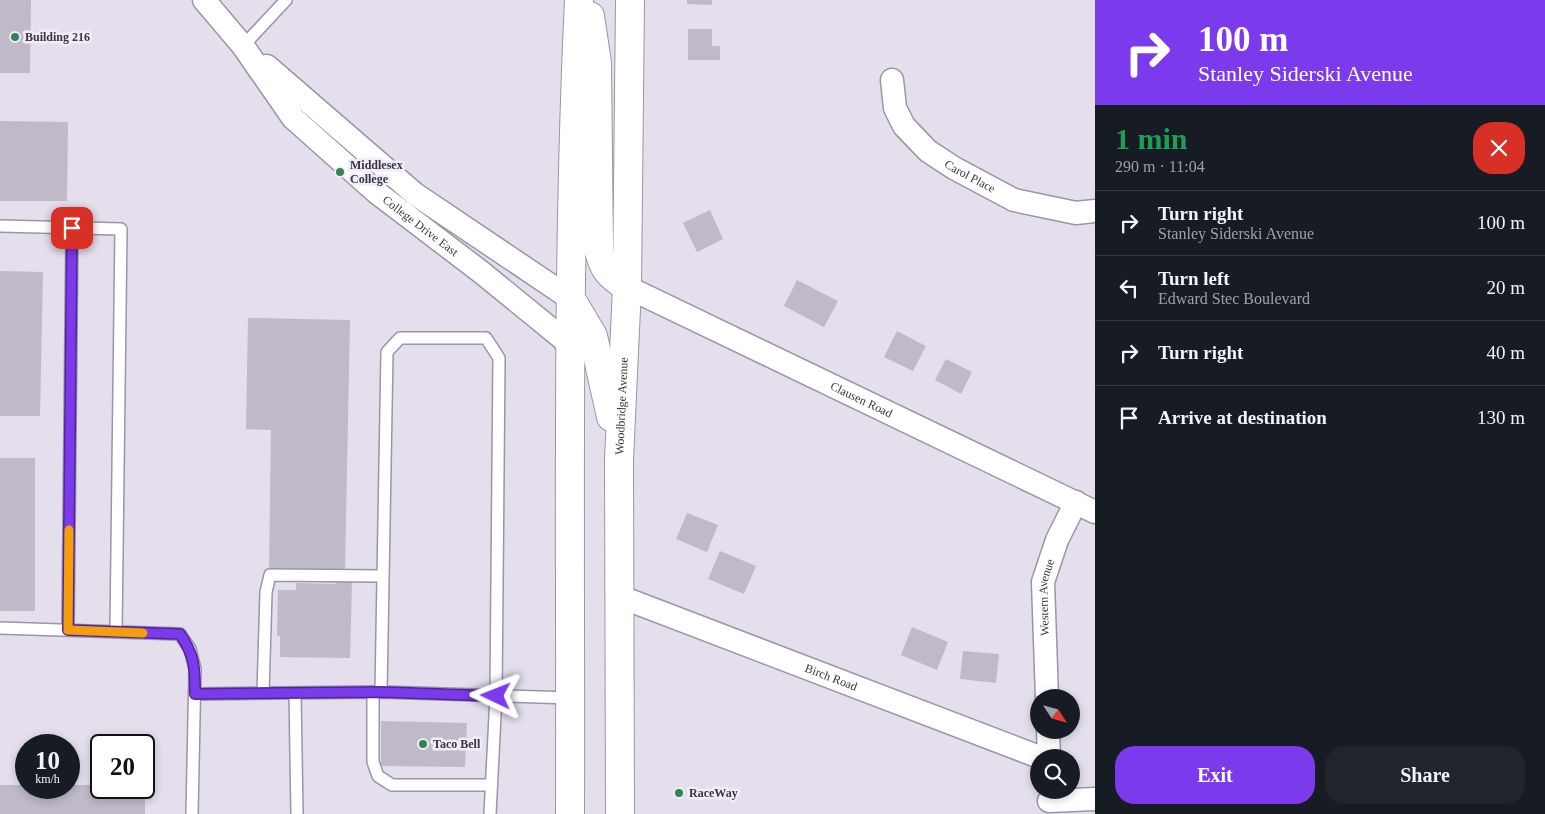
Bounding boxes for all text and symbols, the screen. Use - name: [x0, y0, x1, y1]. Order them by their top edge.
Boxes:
- icon: right: [1115, 20, 1180, 85]
- text: 100 m: [1198, 20, 1288, 59]
- place label: Building 216: [25, 30, 90, 44]
- marker: Building 216: [9, 31, 21, 43]
- text: Stanley Siderski Avenue: [1198, 61, 1413, 86]
- text: 1 min: [1115, 122, 1188, 155]
- button: close: [1473, 122, 1525, 174]
- street label: Carol Place: [942, 157, 998, 196]
- place label: Middlesex College: [350, 158, 403, 186]
- text: 290 m · 11:04: [1115, 158, 1205, 175]
- marker: Middlesex College: [334, 166, 346, 178]
- street label: College Drive East: [380, 193, 462, 259]
- text: Turn right: [1158, 203, 1243, 224]
- pin: [51, 207, 93, 249]
- icon: right: [1115, 209, 1143, 237]
- text: 100 m: [1477, 212, 1525, 233]
- icon: arrive: [58, 214, 86, 242]
- text: Stanley Siderski Avenue: [1158, 225, 1314, 242]
- text: Turn left: [1158, 268, 1230, 289]
- icon: left: [1115, 274, 1143, 302]
- text: 20 m: [1486, 277, 1525, 298]
- text: Edward Stec Boulevard: [1158, 290, 1310, 307]
- icon: right: [1115, 339, 1143, 367]
- text: Turn right: [1158, 342, 1243, 363]
- text: 40 m: [1486, 342, 1525, 363]
- street label: Woodbridge Avenue: [612, 357, 631, 455]
- street label: Clausen Road: [828, 379, 895, 420]
- icon: arrive: [1115, 404, 1143, 432]
- text: Arrive at destination: [1158, 407, 1327, 428]
- text: 130 m: [1477, 407, 1525, 428]
- street label: Western Avenue: [1036, 557, 1057, 636]
- street label: Birch Road: [803, 661, 859, 694]
- position arrow: [469, 669, 521, 721]
- north arrow: [1030, 689, 1080, 739]
- map controls: [1030, 689, 1080, 799]
- speed limit sign: 20: [90, 734, 155, 799]
- place label: Taco Bell: [433, 737, 481, 751]
- marker: Taco Bell: [417, 738, 429, 750]
- button: Exit: [1115, 746, 1315, 804]
- button: Share: [1325, 746, 1525, 804]
- text: 10: [35, 747, 60, 774]
- button: search: [1030, 749, 1080, 799]
- text: km/h: [35, 772, 60, 786]
- place label: RaceWay: [689, 786, 738, 800]
- marker: RaceWay: [673, 787, 685, 799]

